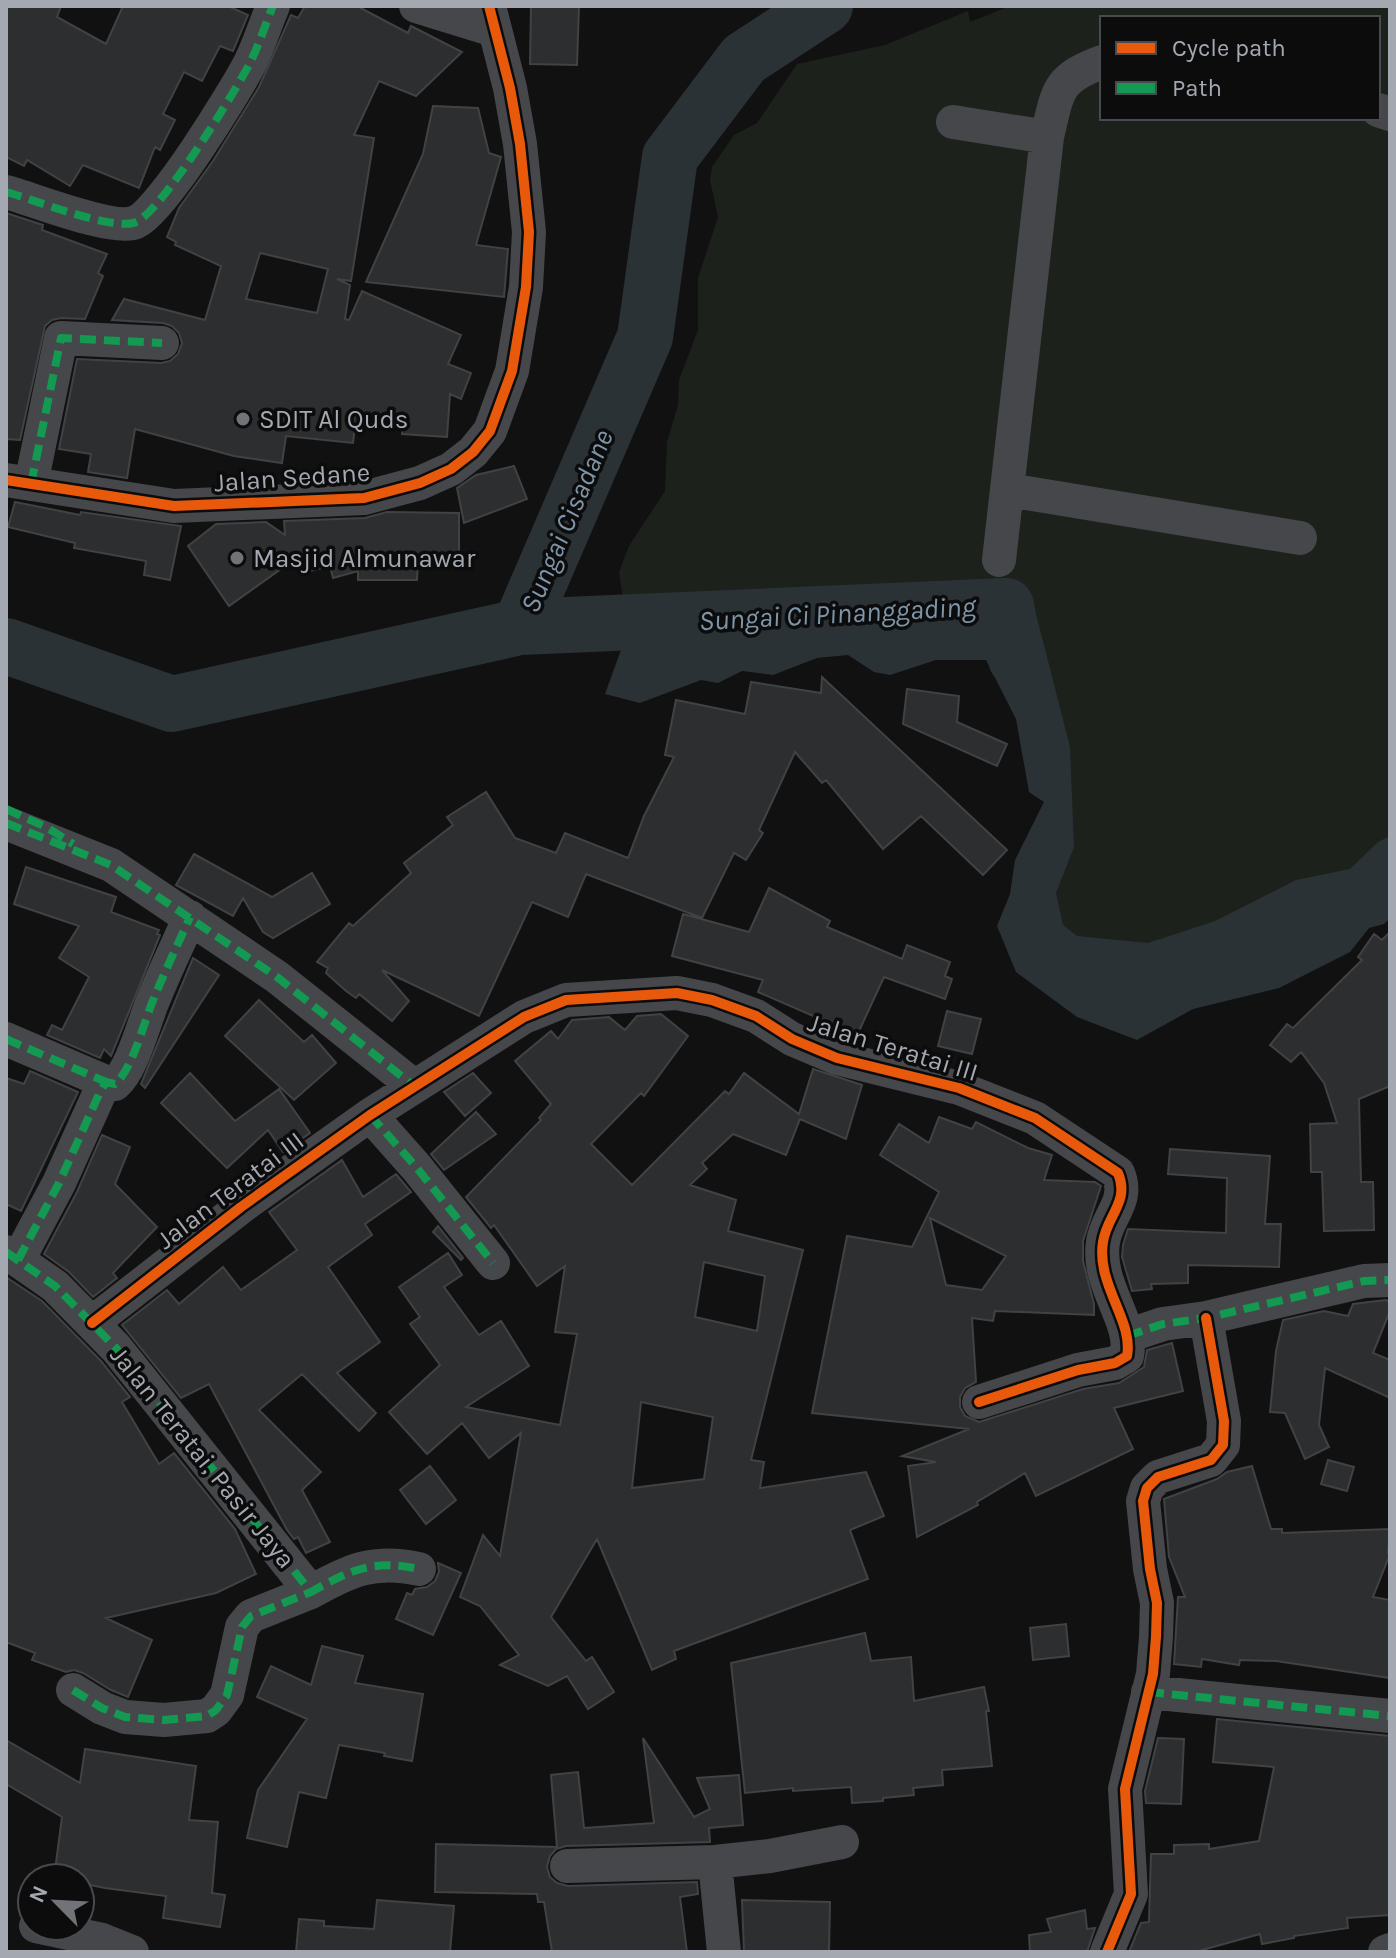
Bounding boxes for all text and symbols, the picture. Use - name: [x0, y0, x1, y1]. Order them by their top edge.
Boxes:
- legend: [1100, 16, 1380, 120]
- text: Cycle path: [1172, 34, 1286, 62]
- text: Path: [1172, 74, 1222, 102]
- place label: SDIT Al Quds: [259, 404, 409, 435]
- marker: SDIT Al Quds: [234, 410, 252, 428]
- water label: Sungai Cisadane: [513, 425, 620, 617]
- street label: Jalan Sedane: [213, 457, 371, 498]
- place label: Masjid Almunawar: [253, 543, 476, 574]
- marker: Masjid Almunawar: [228, 549, 246, 567]
- water label: Sungai Ci Pinanggading: [698, 590, 978, 637]
- street label: Jalan Teratai III: [804, 1007, 982, 1088]
- street label: Jalan Teratai III: [151, 1125, 310, 1256]
- street label: Jalan Teratai, Pasir Jaya: [103, 1340, 302, 1575]
- north arrow: [16, 1862, 96, 1942]
- text: N: [24, 1882, 54, 1907]

